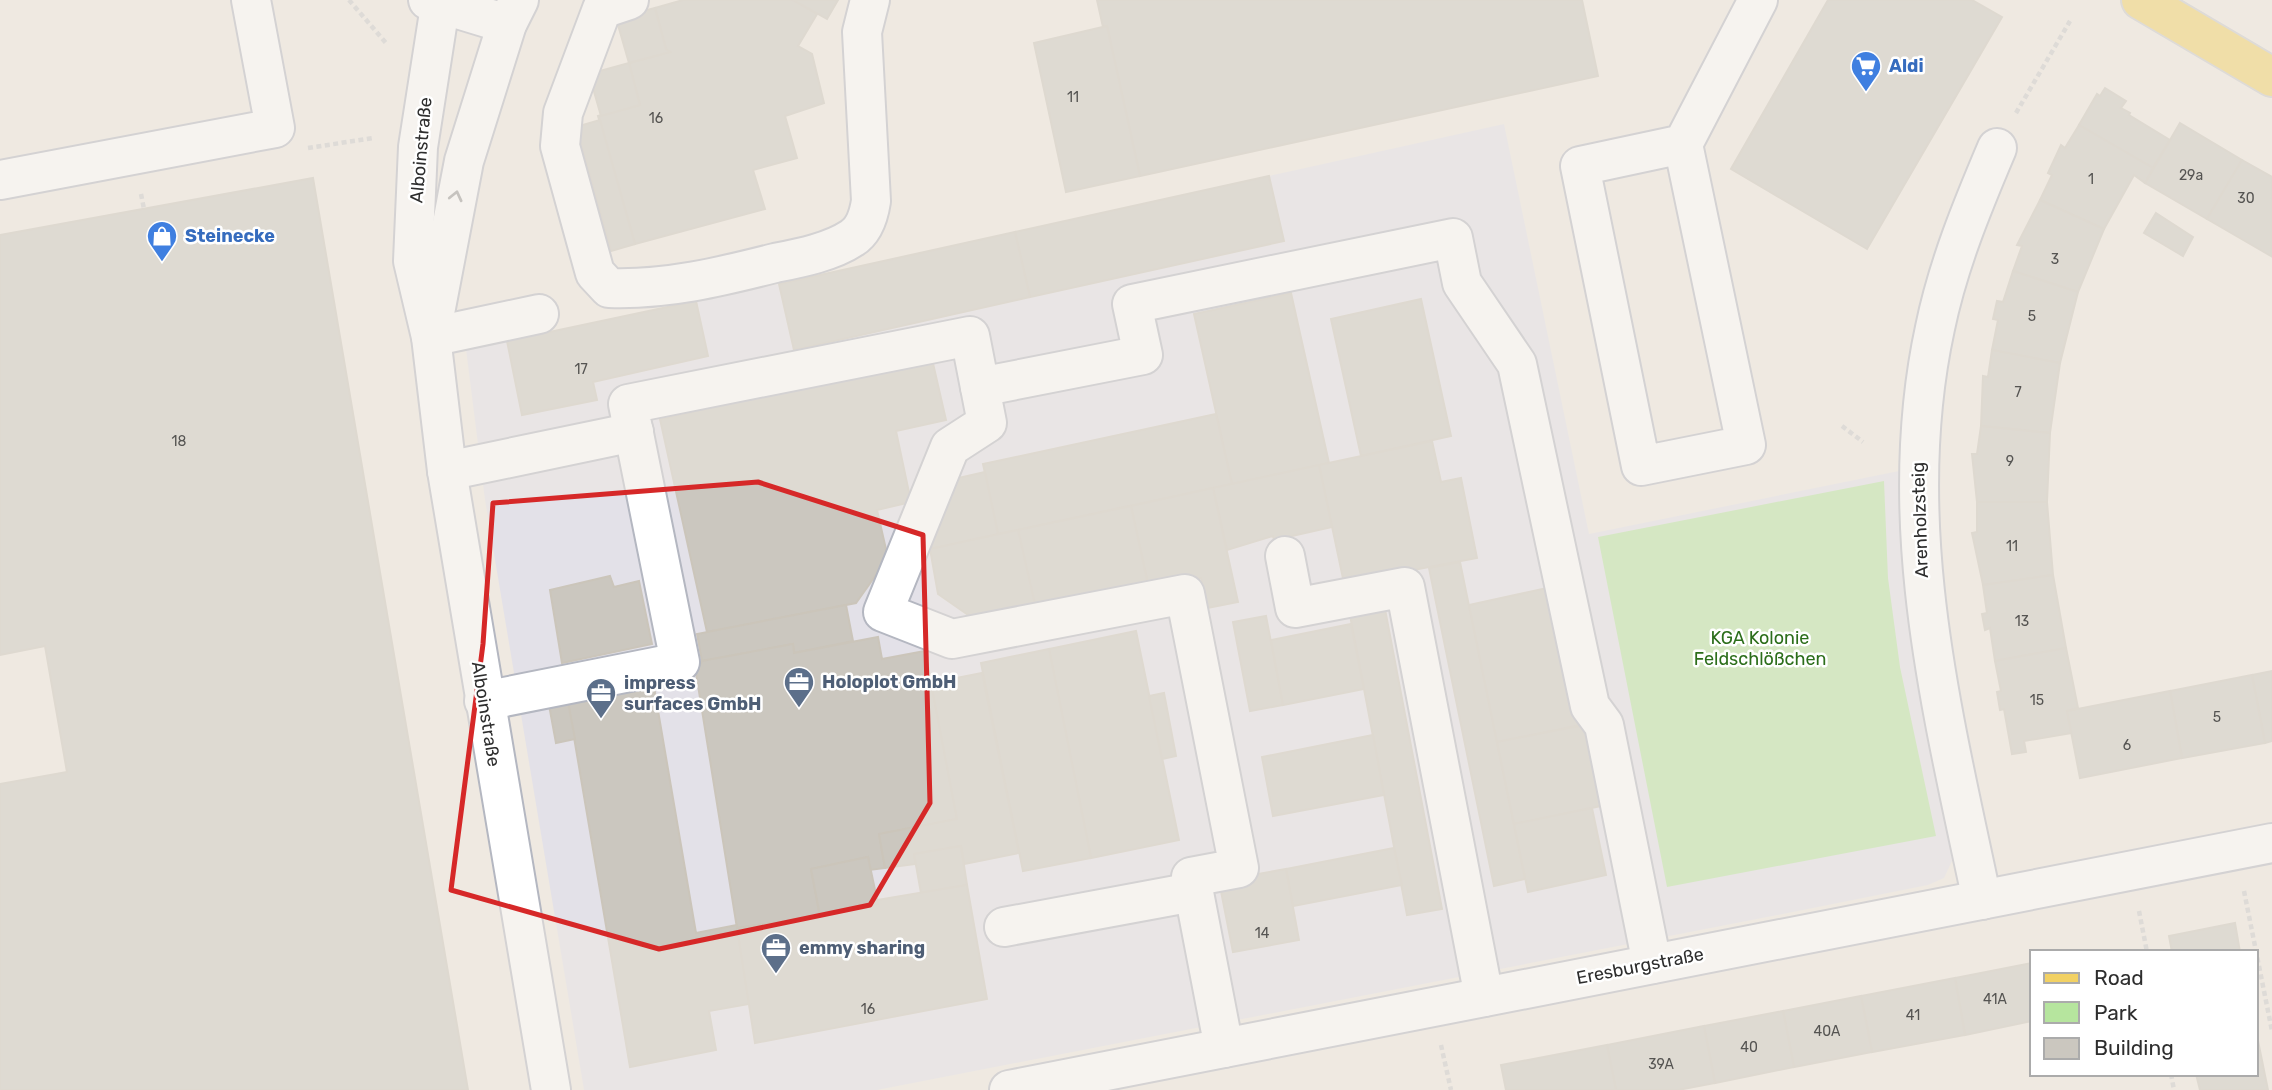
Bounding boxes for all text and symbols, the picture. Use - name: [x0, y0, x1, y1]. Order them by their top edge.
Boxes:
- supermarket icon: Aldi: [1849, 49, 1883, 93]
- place label: Aldi: [1889, 55, 1924, 77]
- house number: 11: [1067, 89, 1079, 106]
- street label: Alboinstraße: [405, 96, 437, 204]
- house number: 16: [649, 110, 663, 127]
- house number: 29a: [2179, 167, 2203, 184]
- house number: 1: [2088, 171, 2094, 188]
- one-way arrow: [447, 190, 462, 202]
- house number: 30: [2237, 190, 2255, 207]
- shop icon: Steinecke: [145, 219, 179, 263]
- place label: Steinecke: [185, 225, 275, 247]
- house number: 3: [2051, 251, 2059, 268]
- house number: 5: [2028, 308, 2036, 325]
- house number: 17: [574, 361, 588, 378]
- house number: 7: [2014, 384, 2022, 401]
- house number: 18: [172, 433, 187, 450]
- house number: 9: [2006, 453, 2014, 470]
- street label: Arenholzsteig: [1907, 462, 1933, 578]
- house number: 11: [2006, 538, 2018, 555]
- house number: 13: [2015, 613, 2029, 630]
- park label: KGA Kolonie Feldschlößchen: [1694, 627, 1826, 670]
- street label: Alboinstraße: [467, 660, 505, 768]
- office icon: Holoplot GmbH: [782, 665, 816, 709]
- place label: Holoplot GmbH: [822, 671, 956, 693]
- place label: impress surfaces GmbH: [624, 672, 761, 715]
- office icon: impress surfaces GmbH: [584, 676, 618, 720]
- house number: 15: [2030, 692, 2044, 709]
- house number: 5: [2213, 709, 2221, 726]
- house number: 6: [2123, 737, 2131, 754]
- house number: 14: [1255, 925, 1270, 942]
- office icon: emmy sharing: [759, 931, 793, 975]
- place label: emmy sharing: [799, 937, 925, 959]
- street label: Eresburgstraße: [1574, 943, 1706, 989]
- legend: [2030, 950, 2258, 1076]
- text: Road: [2094, 965, 2144, 990]
- house number: 41A: [1983, 991, 2008, 1008]
- text: Park: [2094, 1000, 2138, 1025]
- house number: 16: [861, 1001, 875, 1018]
- house number: 41: [1906, 1007, 1920, 1024]
- house number: 40A: [1814, 1023, 1841, 1040]
- text: Building: [2094, 1035, 2174, 1060]
- house number: 40: [1740, 1039, 1758, 1056]
- house number: 39A: [1648, 1056, 1674, 1073]

